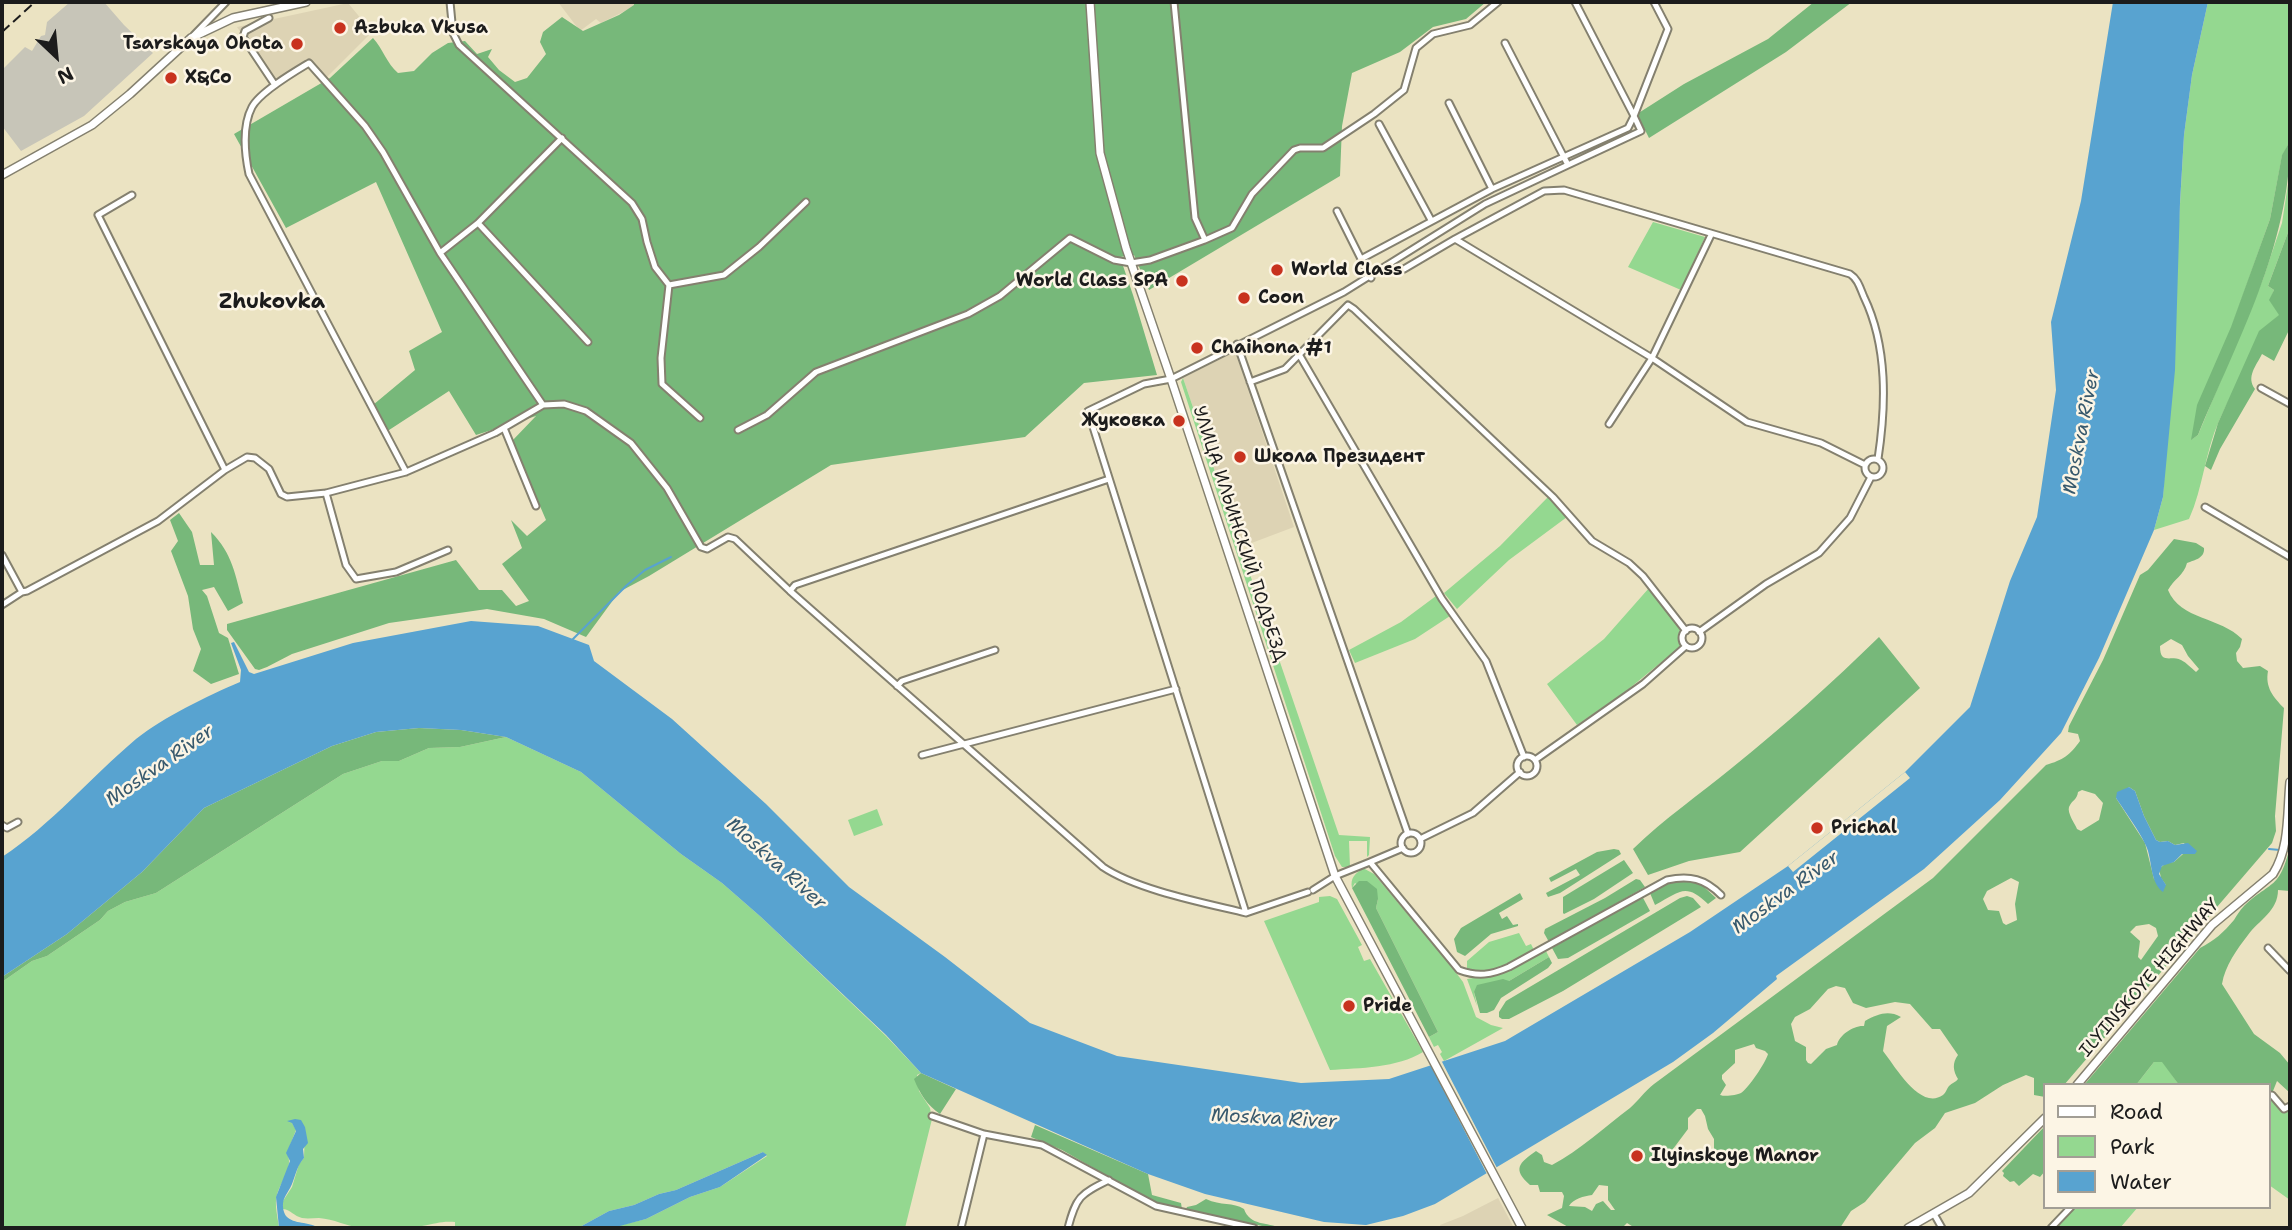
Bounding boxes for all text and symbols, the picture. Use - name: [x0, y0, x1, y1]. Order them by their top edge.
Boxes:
- place label: Azbuka Vkusa: [354, 17, 488, 39]
- marker: Azbuka Vkusa: [332, 20, 348, 36]
- north arrow: [21, 21, 91, 91]
- place label: Tsarskaya Ohota: [123, 33, 283, 55]
- marker: Tsarskaya Ohota: [289, 36, 305, 52]
- text: N: [53, 61, 78, 90]
- place label: X&Co: [185, 67, 232, 89]
- marker: X&Co: [163, 70, 179, 86]
- place label: World Class: [1291, 259, 1403, 281]
- marker: World Class: [1269, 262, 1285, 278]
- place label: World Class SPA: [1016, 270, 1168, 292]
- marker: World Class SPA: [1174, 273, 1190, 289]
- place label: Coon: [1258, 287, 1304, 309]
- district label: Zhukovka: [219, 290, 325, 316]
- marker: Coon: [1236, 290, 1252, 306]
- place label: Chaihona #1: [1211, 337, 1332, 359]
- marker: Chaihona #1: [1189, 340, 1205, 356]
- water label: Moskva River: [2059, 368, 2105, 496]
- street label: УЛИЦА ИЛЬИНСКИЙ ПОДЪЕЗД: [1187, 403, 1291, 665]
- place label: Жуковка: [1081, 410, 1165, 432]
- marker: Жуковка: [1171, 413, 1187, 429]
- place label: Школа Президент: [1254, 446, 1425, 468]
- marker: Школа Президент: [1232, 449, 1248, 465]
- water label: Moskva River: [102, 720, 218, 812]
- water label: Moskva River: [721, 813, 831, 915]
- place label: Prichal: [1831, 817, 1897, 839]
- marker: Prichal: [1809, 820, 1825, 836]
- water label: Moskva River: [1728, 847, 1844, 939]
- street label: ILYINSKOYE HIGHWAY: [2075, 894, 2225, 1062]
- place label: Pride: [1363, 995, 1412, 1017]
- marker: Pride: [1341, 998, 1357, 1014]
- legend: [2044, 1083, 2271, 1209]
- text: Road: [2110, 1098, 2163, 1126]
- water label: Moskva River: [1210, 1104, 1338, 1134]
- text: Park: [2110, 1133, 2155, 1161]
- place label: Ilyinskoye Manor: [1651, 1145, 1819, 1167]
- marker: Ilyinskoye Manor: [1629, 1148, 1645, 1164]
- text: Water: [2110, 1168, 2172, 1196]

